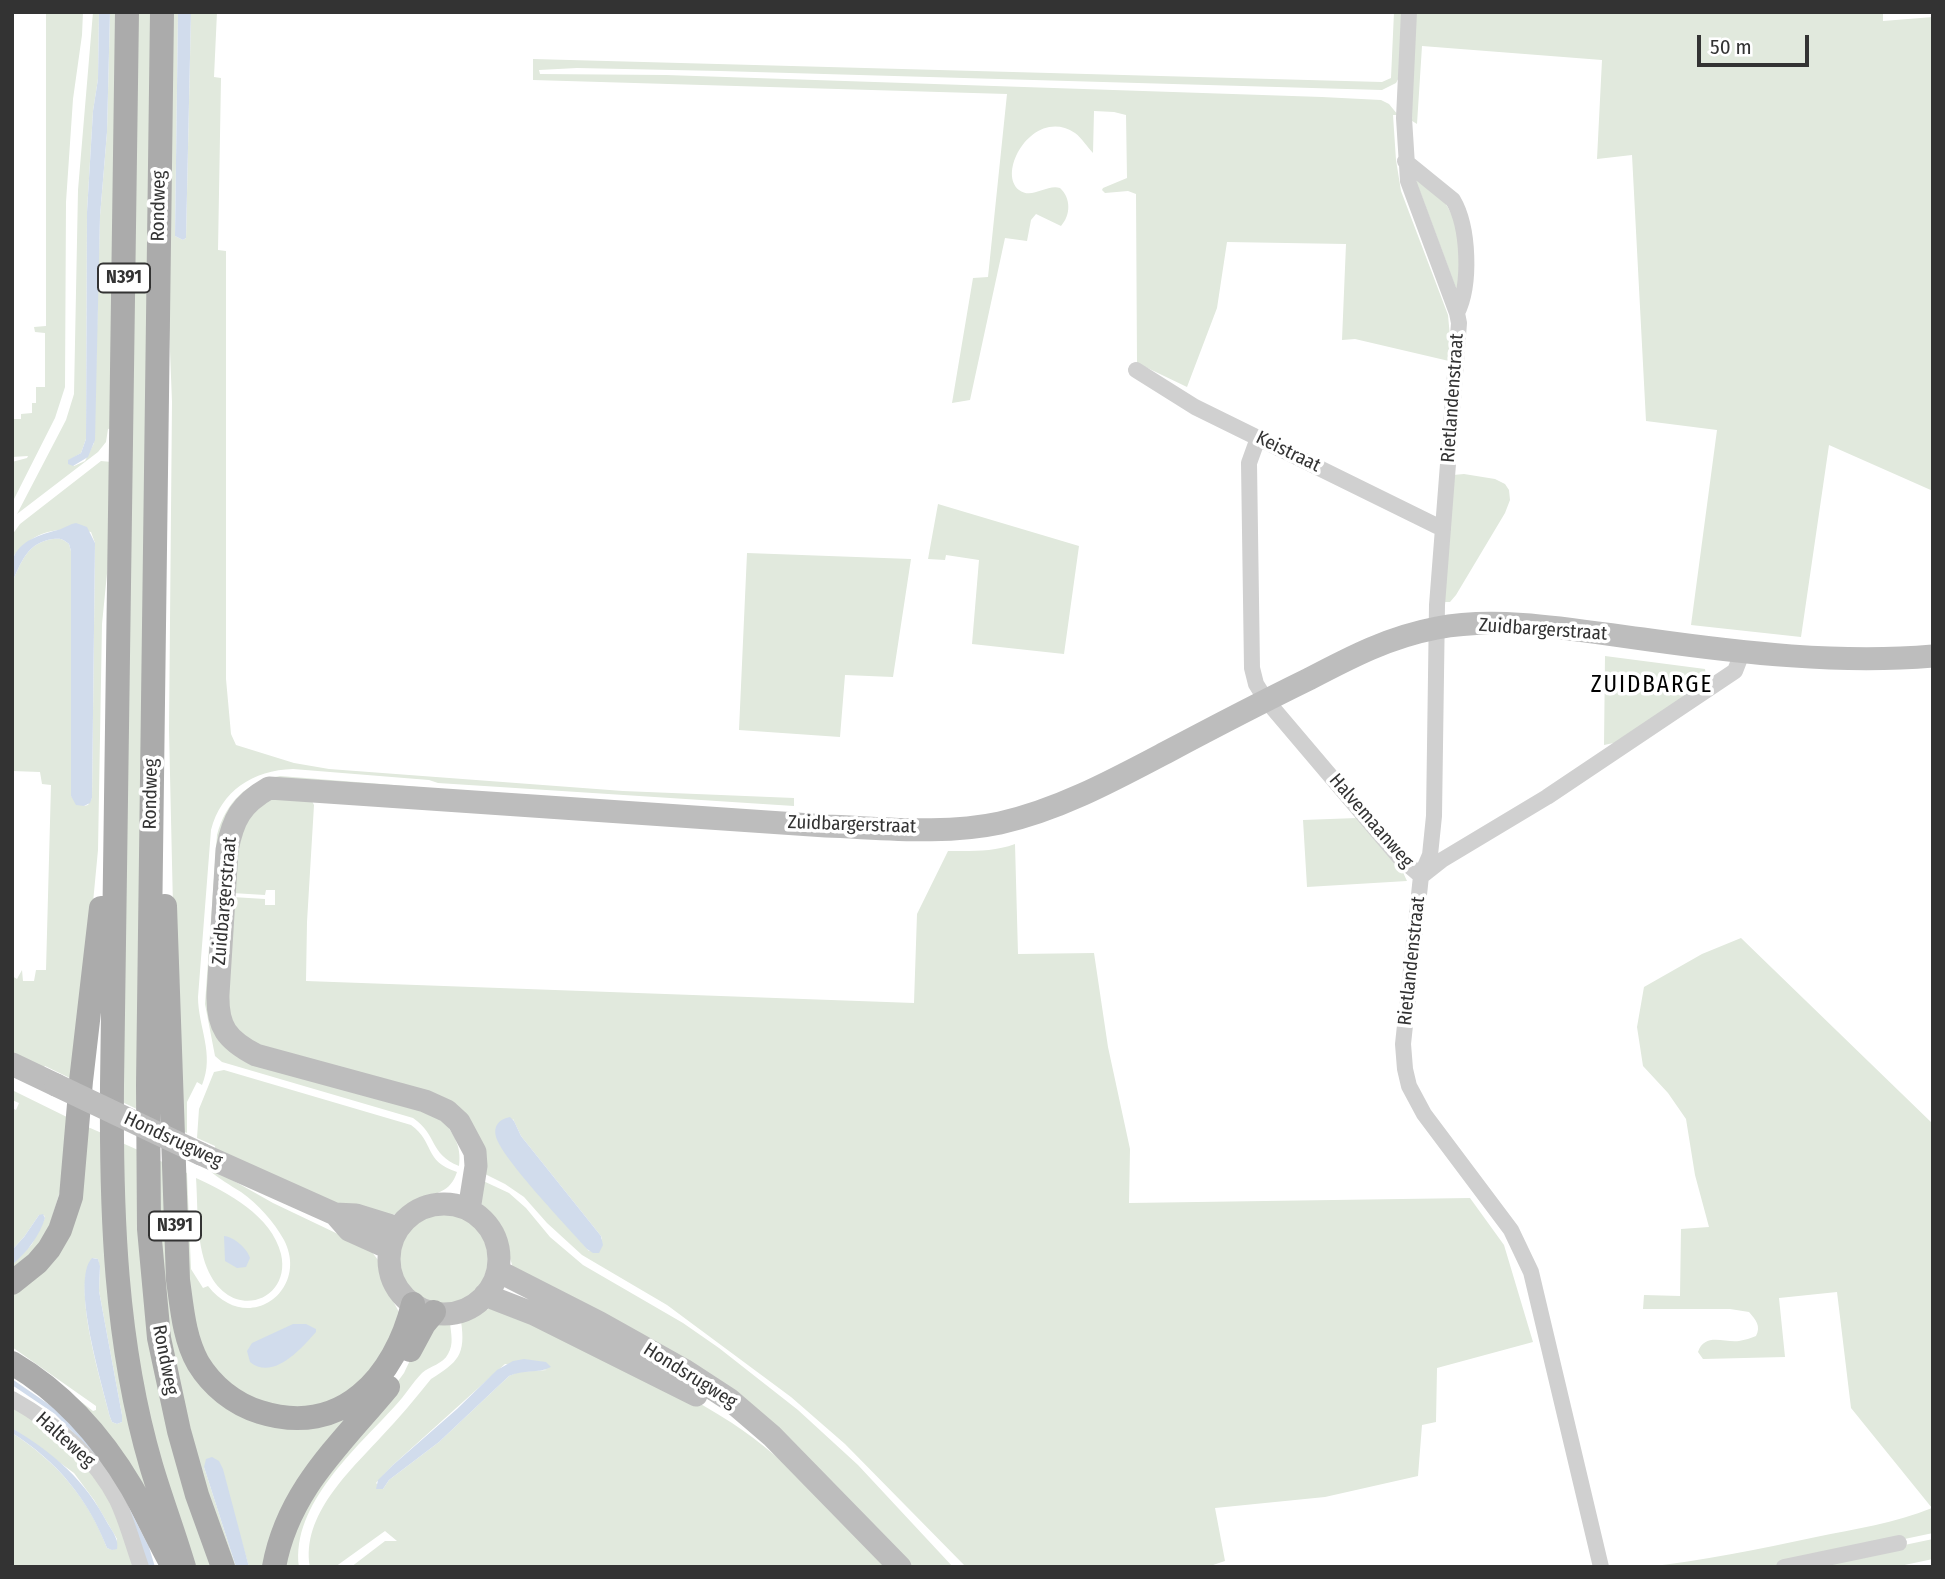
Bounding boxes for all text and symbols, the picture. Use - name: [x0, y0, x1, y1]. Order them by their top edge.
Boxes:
- scale bar: [1700, 21, 1812, 65]
- text: 50 m: [1710, 34, 1752, 60]
- street label: Rondweg: [147, 170, 171, 242]
- road number: N391: [98, 264, 150, 292]
- street label: Rietlandenstraat: [1437, 333, 1469, 463]
- street label: Keistraat: [1252, 427, 1324, 477]
- street label: Zuidbargerstraat: [1478, 614, 1608, 646]
- district label: ZUIDBARGE: [1592, 672, 1712, 700]
- street label: Rondweg: [139, 758, 163, 830]
- street label: Halvemaanweg: [1324, 769, 1418, 873]
- street label: Zuidbargerstraat: [787, 811, 917, 839]
- street label: Zuidbargerstraat: [208, 836, 242, 966]
- street label: Rietlandenstraat: [1394, 895, 1430, 1027]
- street label: Hondsrugweg: [120, 1107, 226, 1173]
- road number: N391: [149, 1212, 201, 1240]
- street label: Rondweg: [147, 1323, 183, 1397]
- street label: Hondsrugweg: [639, 1338, 741, 1414]
- street label: Halteweg: [31, 1408, 99, 1472]

